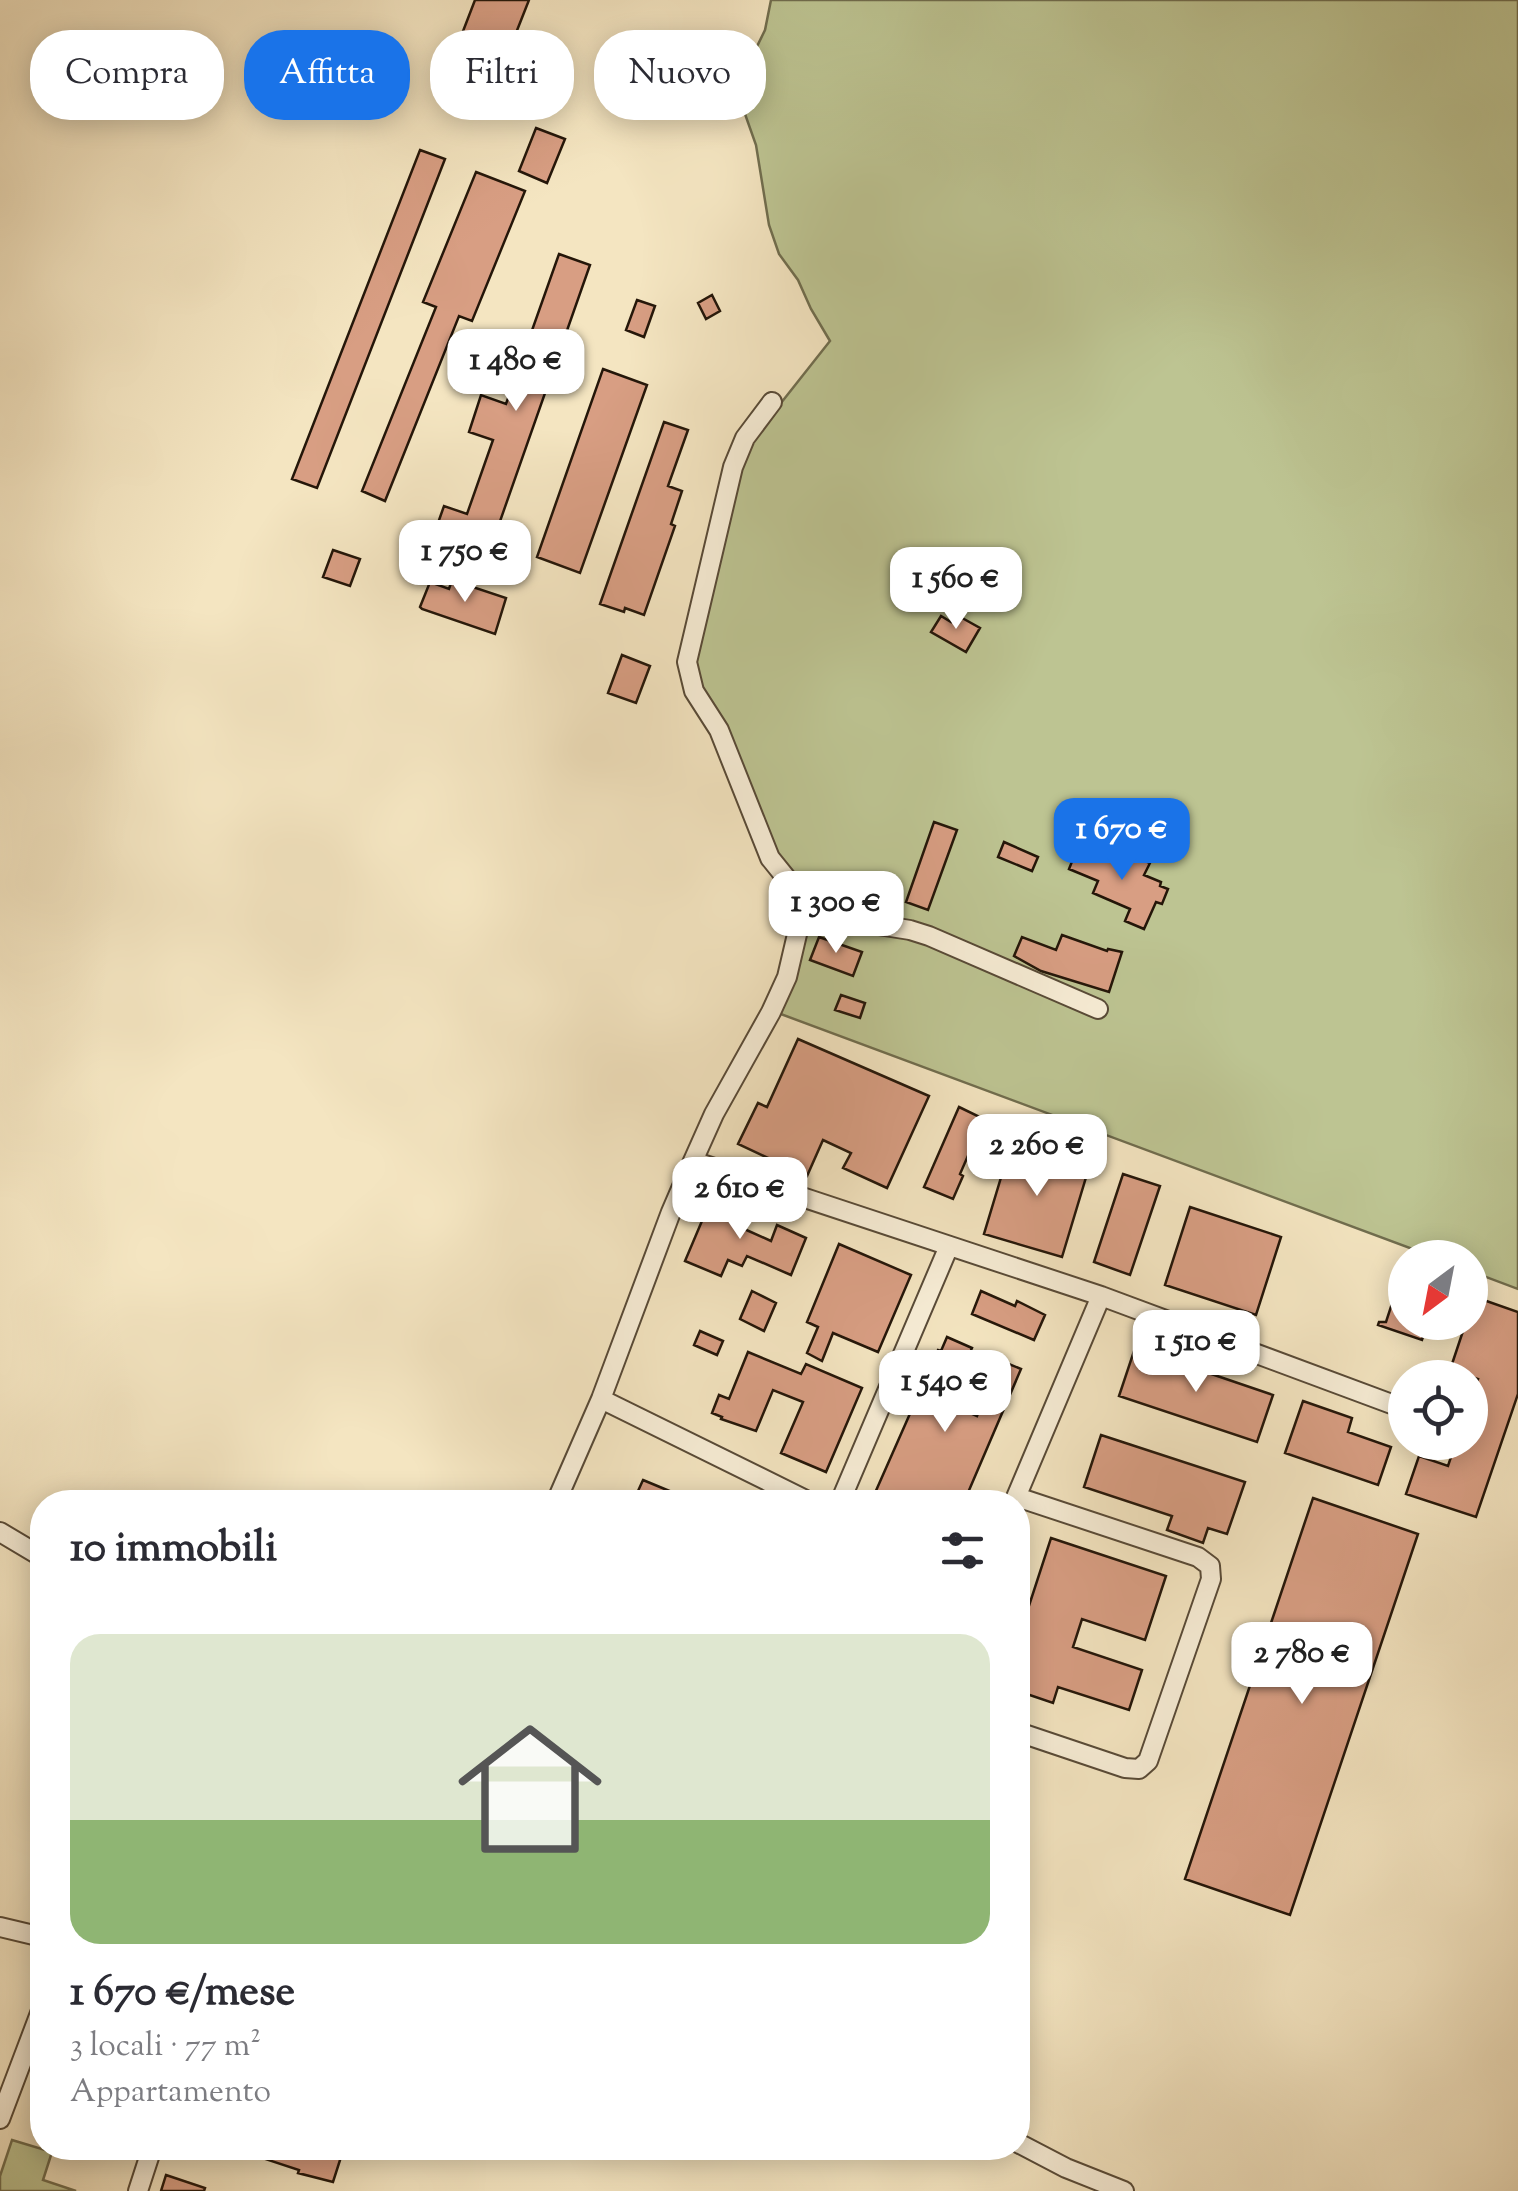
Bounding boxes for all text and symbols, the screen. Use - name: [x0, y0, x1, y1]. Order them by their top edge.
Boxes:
- chip: Compra: [30, 30, 224, 120]
- chip: Affitta: [244, 30, 410, 120]
- chip: Filtri: [430, 30, 574, 120]
- chip: Nuovo: [594, 30, 766, 120]
- pin: 1 480 €: [424, 329, 608, 414]
- text: 1 480 €: [469, 338, 563, 384]
- pin: 1 750 €: [373, 520, 557, 605]
- text: 1 750 €: [421, 529, 509, 575]
- pin: 1 560 €: [864, 547, 1048, 632]
- text: 1 560 €: [912, 556, 1000, 602]
- pin: 1 670 €: [1030, 798, 1214, 883]
- text: 1 670 €: [1076, 807, 1168, 853]
- pin: 1 300 €: [744, 871, 928, 956]
- text: 1 300 €: [791, 880, 881, 926]
- pin: 2 260 €: [945, 1114, 1129, 1199]
- text: 2 260 €: [989, 1123, 1085, 1169]
- pin: 2 610 €: [648, 1157, 832, 1242]
- text: 2 610 €: [694, 1166, 786, 1212]
- north arrow: [1388, 1240, 1488, 1340]
- map controls: [1388, 1240, 1488, 1460]
- pin: 1 510 €: [1104, 1310, 1288, 1395]
- text: 1 510 €: [1155, 1319, 1237, 1365]
- pin: 1 540 €: [853, 1350, 1037, 1435]
- text: 1 540 €: [901, 1359, 989, 1405]
- button: locate: [1388, 1360, 1488, 1460]
- text: 10 immobili: [70, 1520, 277, 1580]
- icon: filters: [935, 1523, 990, 1578]
- pin: 2 780 €: [1210, 1622, 1394, 1707]
- text: 2 780 €: [1253, 1631, 1351, 1677]
- icon: home: [440, 1699, 620, 1879]
- text: 1 670 €/mese: [70, 1964, 295, 2024]
- text: 3 locali · 77 m²: [70, 2024, 261, 2070]
- text: Appartamento: [70, 2070, 271, 2116]

